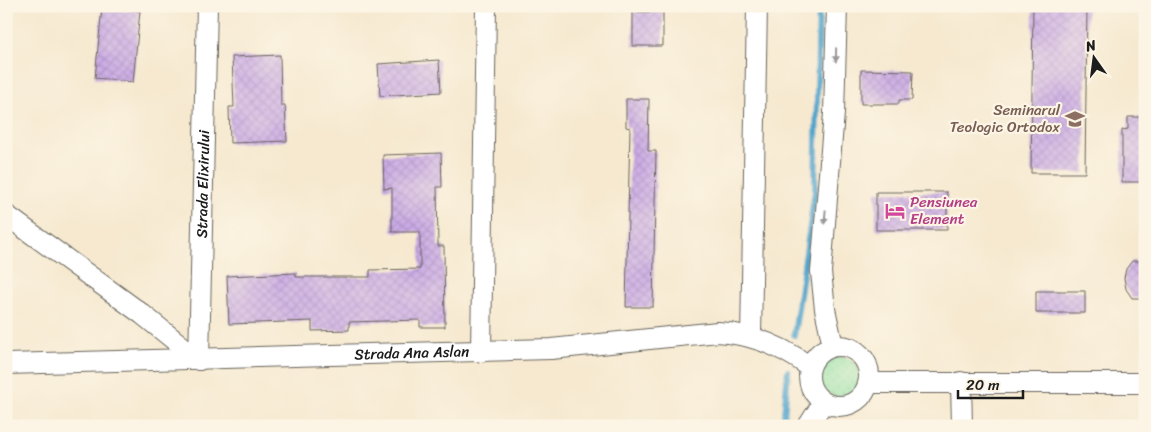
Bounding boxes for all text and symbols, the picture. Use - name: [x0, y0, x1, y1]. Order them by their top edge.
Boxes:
- north arrow: [1068, 32, 1118, 82]
- text: N: [1082, 32, 1099, 59]
- one-way arrow: [832, 47, 840, 63]
- place label: Seminarul Teologic Ortodox: [950, 97, 1061, 140]
- school or university icon: Seminarul Teologic Ortodox: [1064, 108, 1086, 130]
- street label: Strada Elixirului: [189, 129, 217, 238]
- place label: Pensiunea Element: [910, 189, 978, 232]
- hotel icon: Pensiunea Element: [884, 200, 906, 222]
- one-way arrow: [821, 209, 829, 225]
- street label: Strada Ana Aslan: [354, 338, 470, 367]
- scale bar: [958, 367, 1024, 399]
- text: 20 m: [966, 372, 1000, 398]

